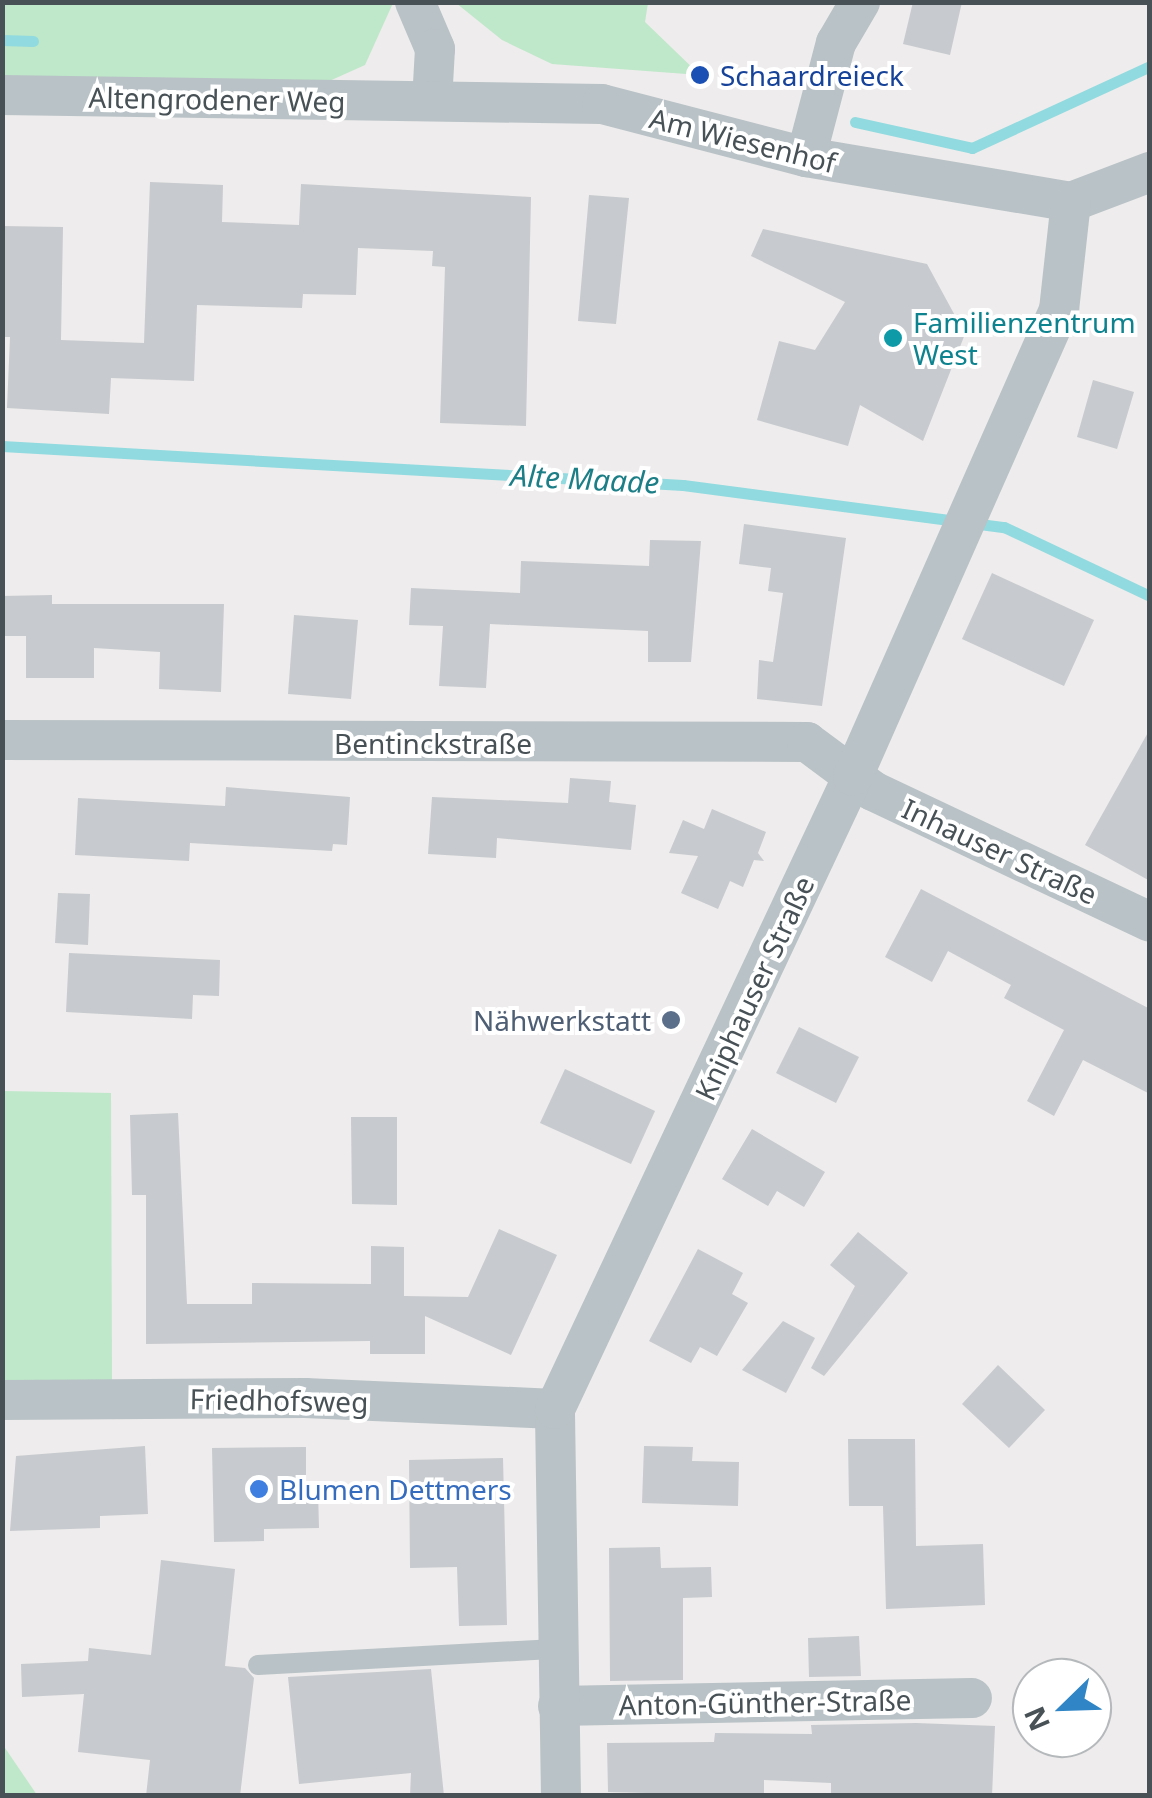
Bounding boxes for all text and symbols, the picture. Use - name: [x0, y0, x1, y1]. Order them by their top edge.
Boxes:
- place label: Schaardreieck: [720, 58, 904, 92]
- marker: Schaardreieck: [689, 64, 711, 86]
- street label: Altengrodener Weg: [88, 80, 346, 118]
- street label: Am Wiesenhof: [646, 101, 840, 179]
- place label: Familienzentrum West: [913, 305, 1136, 371]
- marker: Familienzentrum West: [882, 327, 904, 349]
- water label: Alte Maade: [510, 457, 660, 501]
- street label: Bentinckstraße: [334, 726, 532, 760]
- street label: Inhauser Straße: [897, 791, 1103, 911]
- street label: Kniphauser Straße: [687, 871, 821, 1105]
- place label: Nähwerkstatt: [473, 1003, 651, 1037]
- marker: Nähwerkstatt: [660, 1009, 682, 1031]
- street label: Friedhofsweg: [189, 1382, 369, 1418]
- place label: Blumen Dettmers: [279, 1472, 512, 1506]
- marker: Blumen Dettmers: [248, 1478, 270, 1500]
- north arrow: [1012, 1658, 1112, 1758]
- street label: Anton-Günther-Straße: [618, 1683, 912, 1721]
- text: N: [1014, 1701, 1058, 1737]

